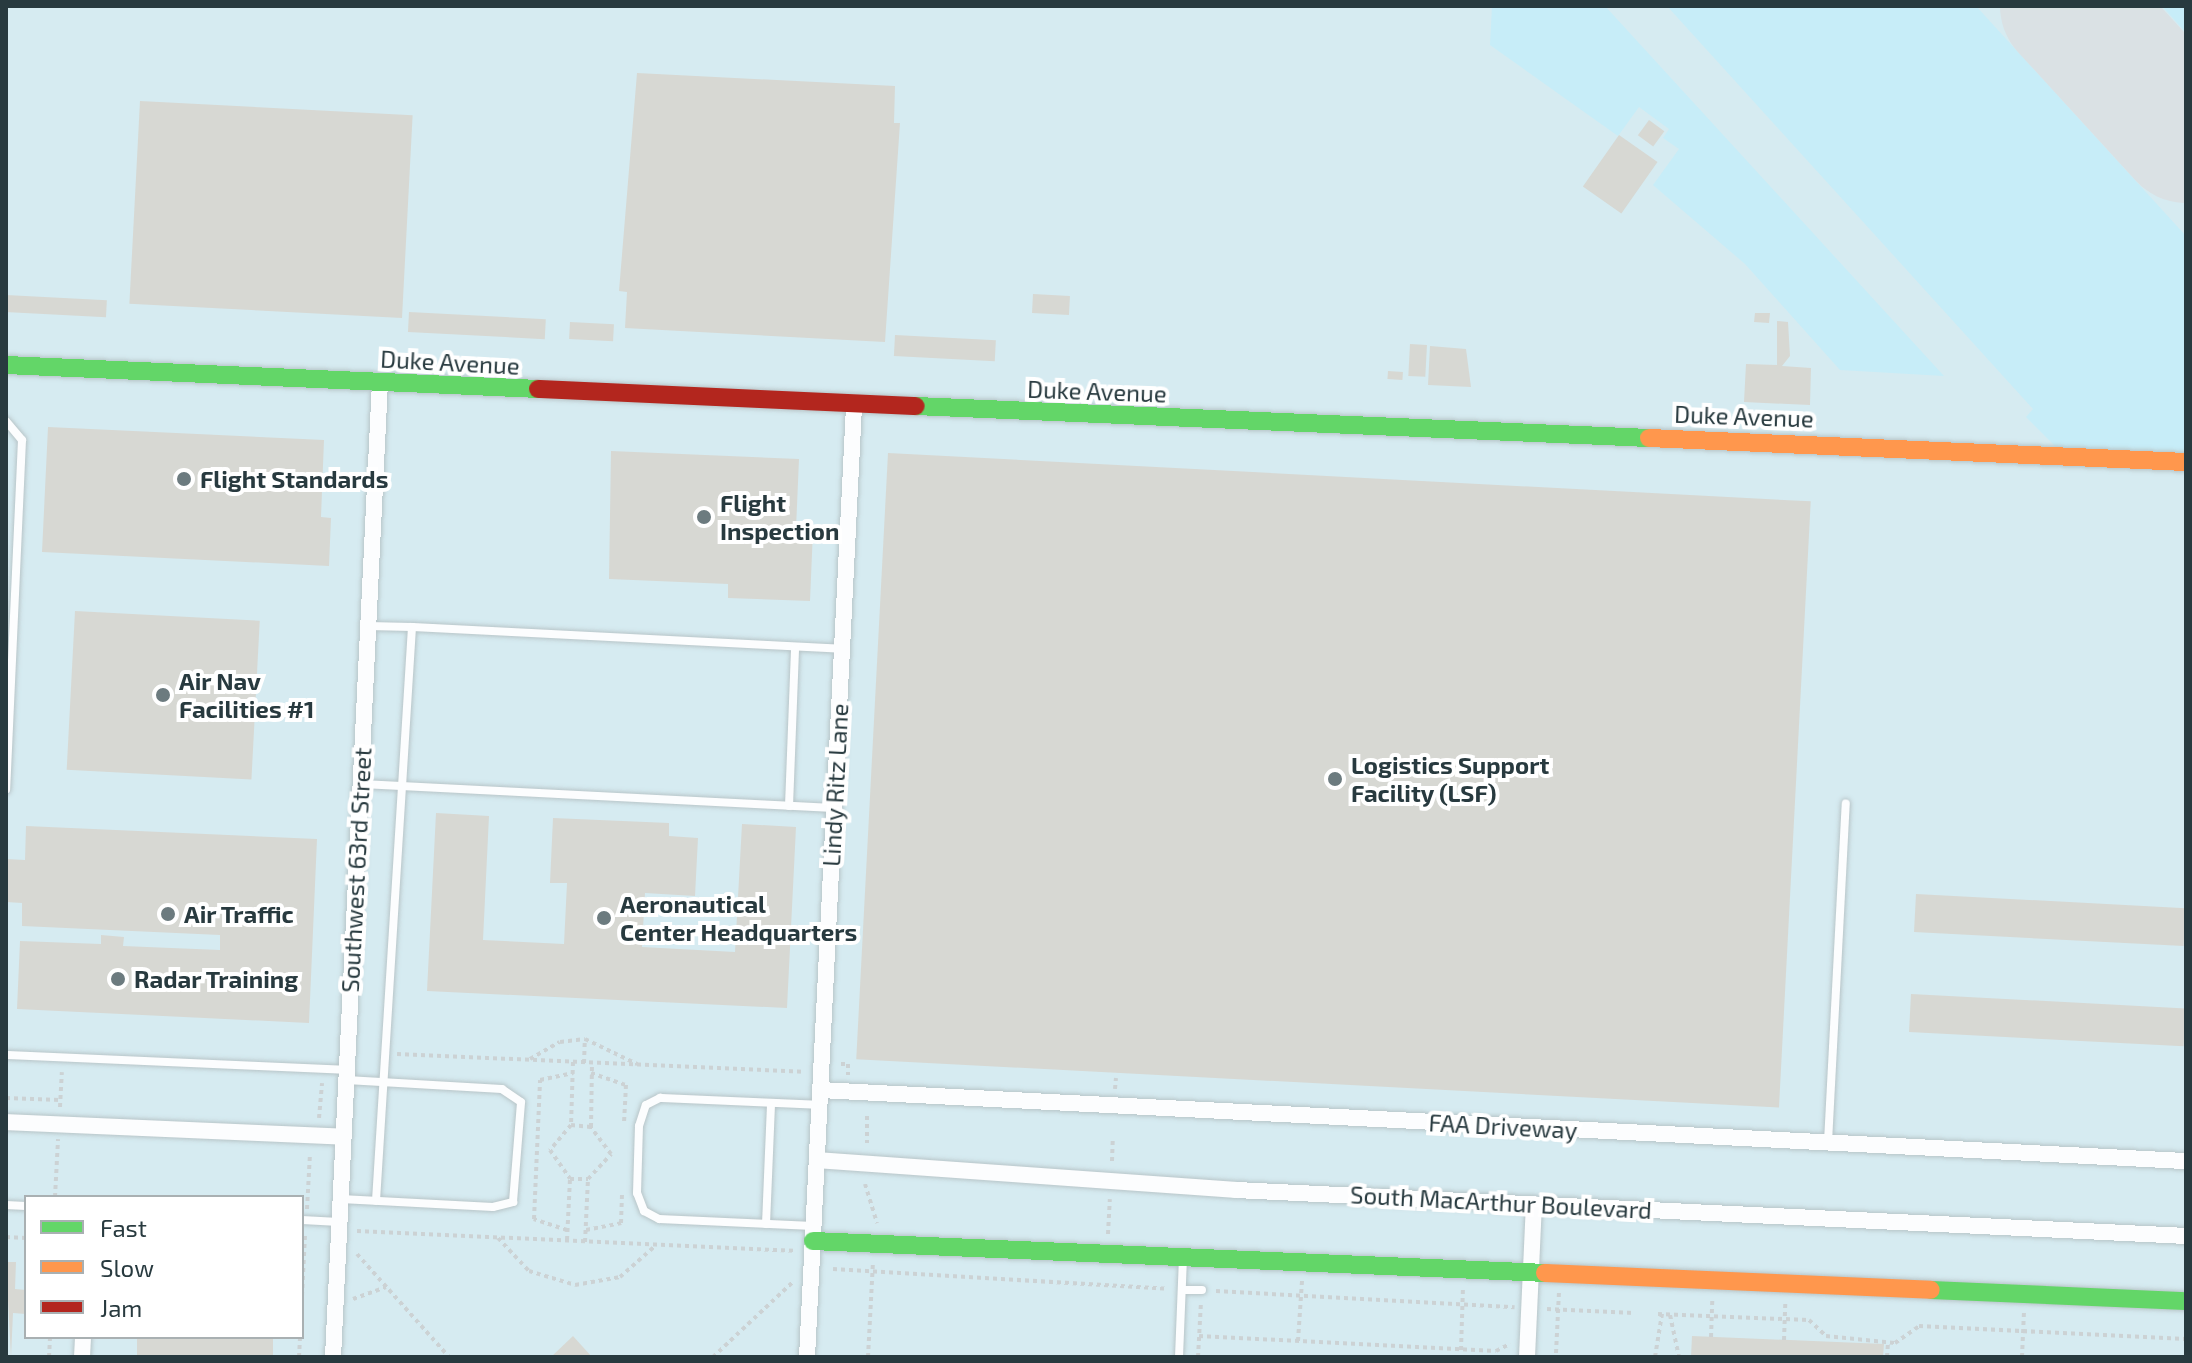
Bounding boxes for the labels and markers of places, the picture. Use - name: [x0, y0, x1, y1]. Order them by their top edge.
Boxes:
- place label: Flight Standards: [200, 465, 388, 493]
- marker: Flight Standards: [175, 470, 193, 488]
- place label: Flight Inspection: [720, 489, 839, 545]
- marker: Flight Inspection: [695, 508, 713, 526]
- place label: Air Nav Facilities #1: [179, 667, 314, 723]
- marker: Air Nav Facilities #1: [154, 686, 172, 704]
- place label: Logistics Support Facility (LSF): [1351, 751, 1549, 807]
- marker: Logistics Support Facility (LSF): [1326, 770, 1344, 788]
- place label: Aeronautical Center Headquarters: [620, 890, 858, 946]
- place label: Air Traffic: [184, 900, 295, 928]
- marker: Air Traffic: [159, 905, 177, 923]
- marker: Aeronautical Center Headquarters: [595, 909, 613, 927]
- place label: Radar Training: [134, 965, 299, 993]
- marker: Radar Training: [109, 970, 127, 988]

